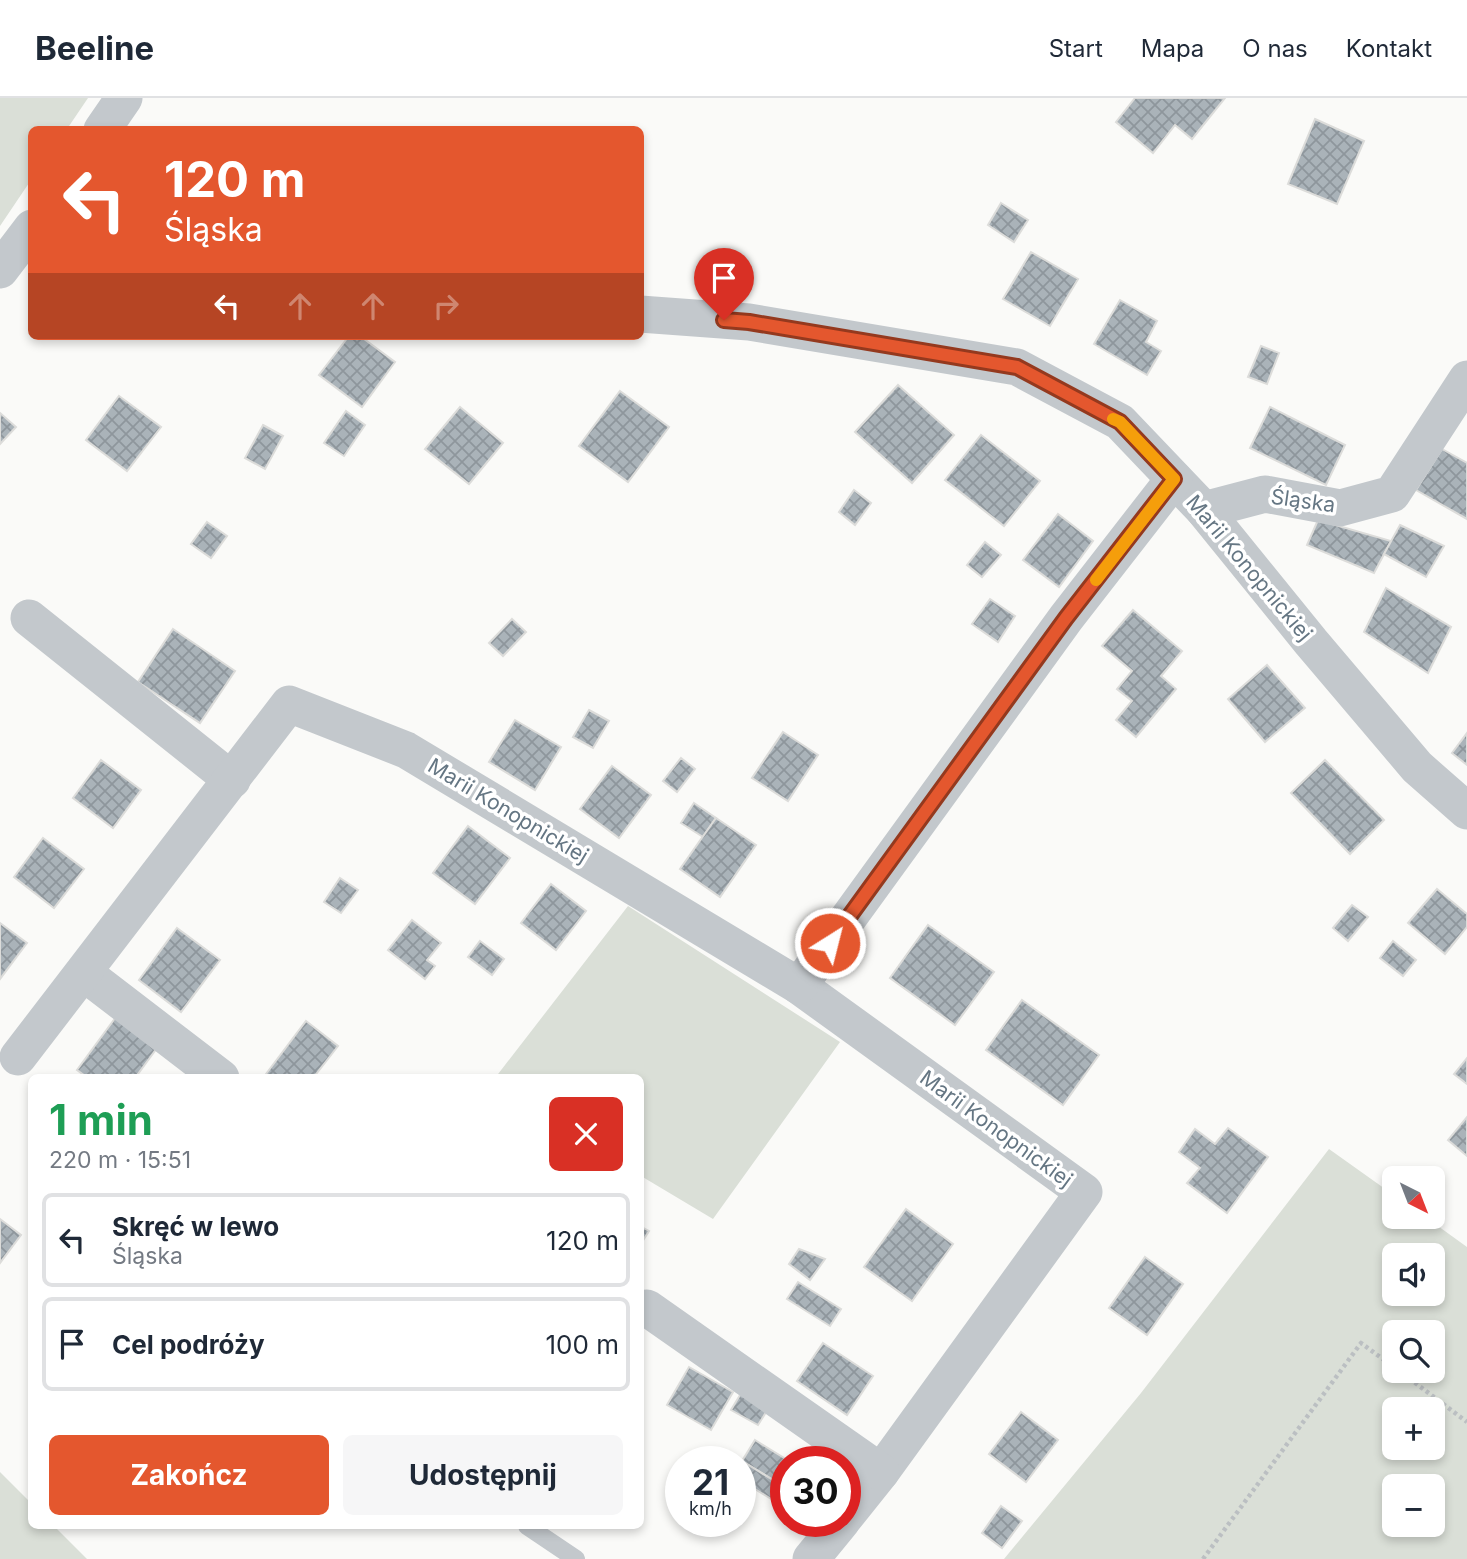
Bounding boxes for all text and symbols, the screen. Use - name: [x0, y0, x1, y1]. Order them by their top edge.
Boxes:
- text: Beeline: [35, 28, 154, 68]
- text: Start: [1049, 34, 1103, 63]
- text: Mapa: [1141, 34, 1204, 63]
- text: O nas: [1242, 34, 1308, 63]
- text: Kontakt: [1346, 34, 1432, 63]
- text: 120 m: [164, 150, 305, 209]
- icon: left: [49, 154, 140, 245]
- text: Śląska: [164, 210, 263, 249]
- pin: [694, 248, 754, 320]
- icon: arrive: [705, 259, 743, 297]
- icon: left: [208, 287, 246, 325]
- icon: ahead: [281, 287, 319, 325]
- icon: ahead: [354, 287, 392, 325]
- icon: right: [427, 287, 465, 325]
- street label: Śląska: [1269, 483, 1337, 517]
- street label: Marii Konopnickiej: [1181, 490, 1318, 646]
- street label: Marii Konopnickiej: [424, 753, 593, 868]
- position arrow: [793, 906, 867, 980]
- street label: Marii Konopnickiej: [915, 1065, 1077, 1192]
- text: 1 min: [49, 1094, 153, 1145]
- button: close: [549, 1097, 623, 1171]
- text: 220 m · 15:51: [49, 1146, 191, 1174]
- north arrow: [1382, 1166, 1446, 1228]
- map controls: [1382, 1166, 1445, 1537]
- text: Skręć w lewo: [112, 1211, 279, 1242]
- icon: left: [53, 1221, 91, 1259]
- text: 120 m: [546, 1225, 619, 1256]
- text: Śląska: [112, 1242, 183, 1270]
- button: sound: [1382, 1243, 1445, 1306]
- button: search: [1382, 1320, 1445, 1383]
- icon: arrive: [53, 1325, 91, 1363]
- text: Cel podróży: [112, 1329, 265, 1360]
- text: 100 m: [546, 1329, 619, 1360]
- button: +: [1382, 1397, 1445, 1460]
- button: Zakończ: [49, 1435, 329, 1515]
- button: Udostępnij: [343, 1435, 623, 1515]
- speed limit sign: 30: [770, 1446, 861, 1537]
- text: 21: [692, 1461, 729, 1503]
- button: −: [1382, 1474, 1445, 1537]
- text: km/h: [689, 1498, 732, 1519]

